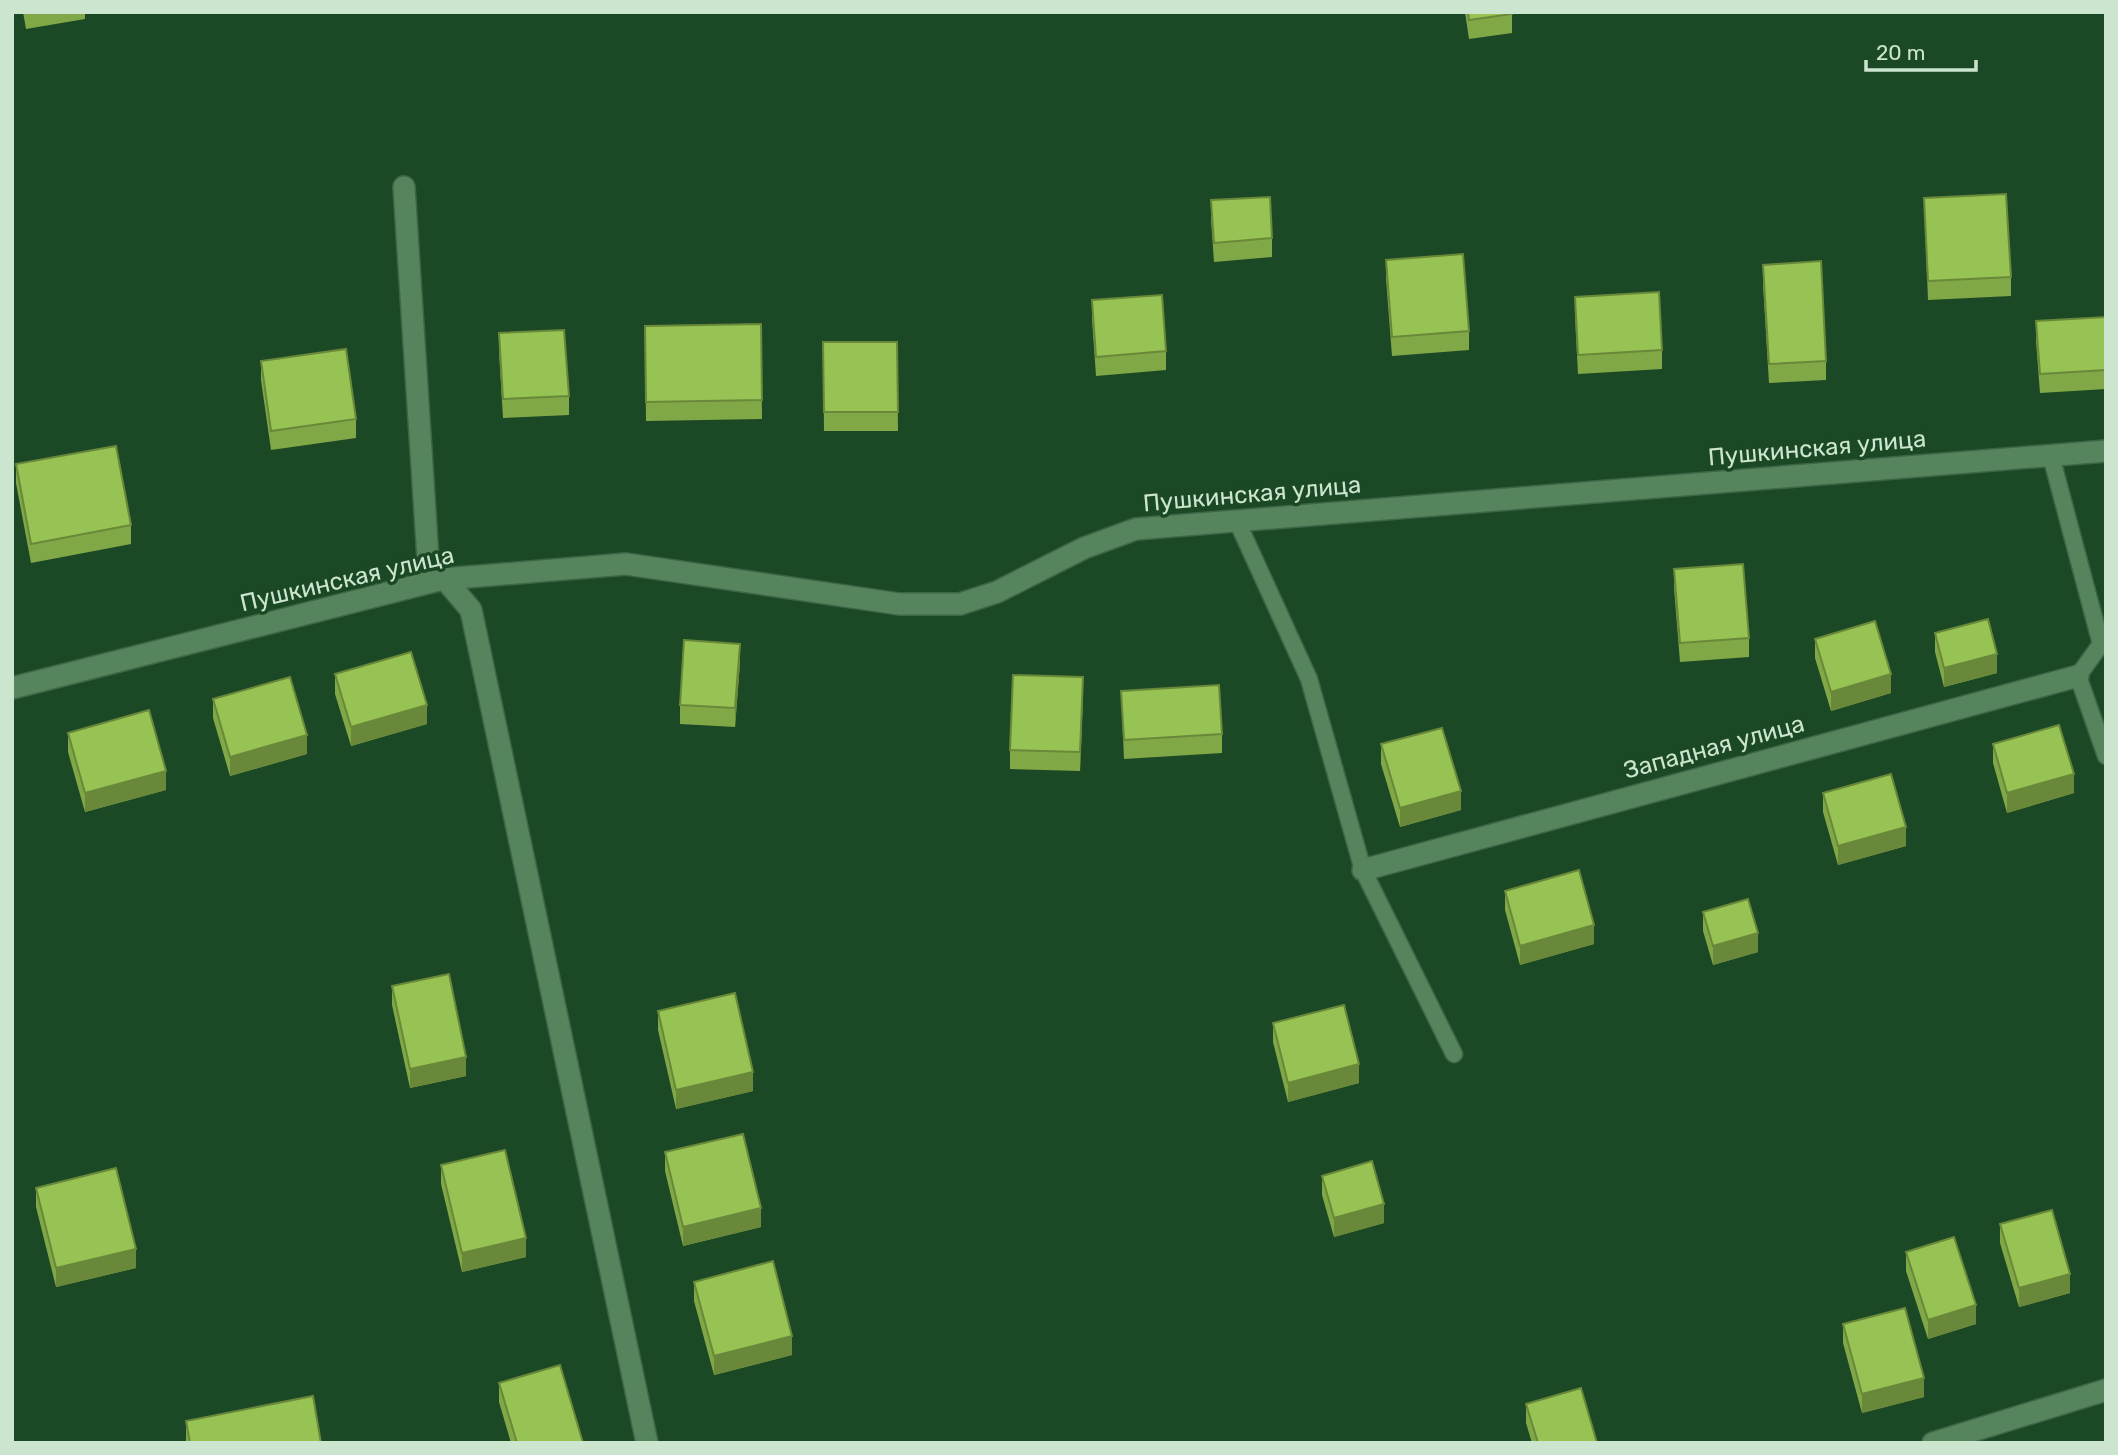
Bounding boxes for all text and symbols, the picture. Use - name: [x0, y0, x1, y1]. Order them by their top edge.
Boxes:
- scale bar: [1866, 28, 1976, 72]
- text: 20 m: [1876, 40, 1925, 65]
- street label: Пушкинская улица: [1707, 425, 1927, 471]
- street label: Пушкинская улица: [1142, 471, 1362, 517]
- street label: Пушкинская улица: [237, 541, 457, 617]
- street label: Западная улица: [1621, 709, 1807, 785]

